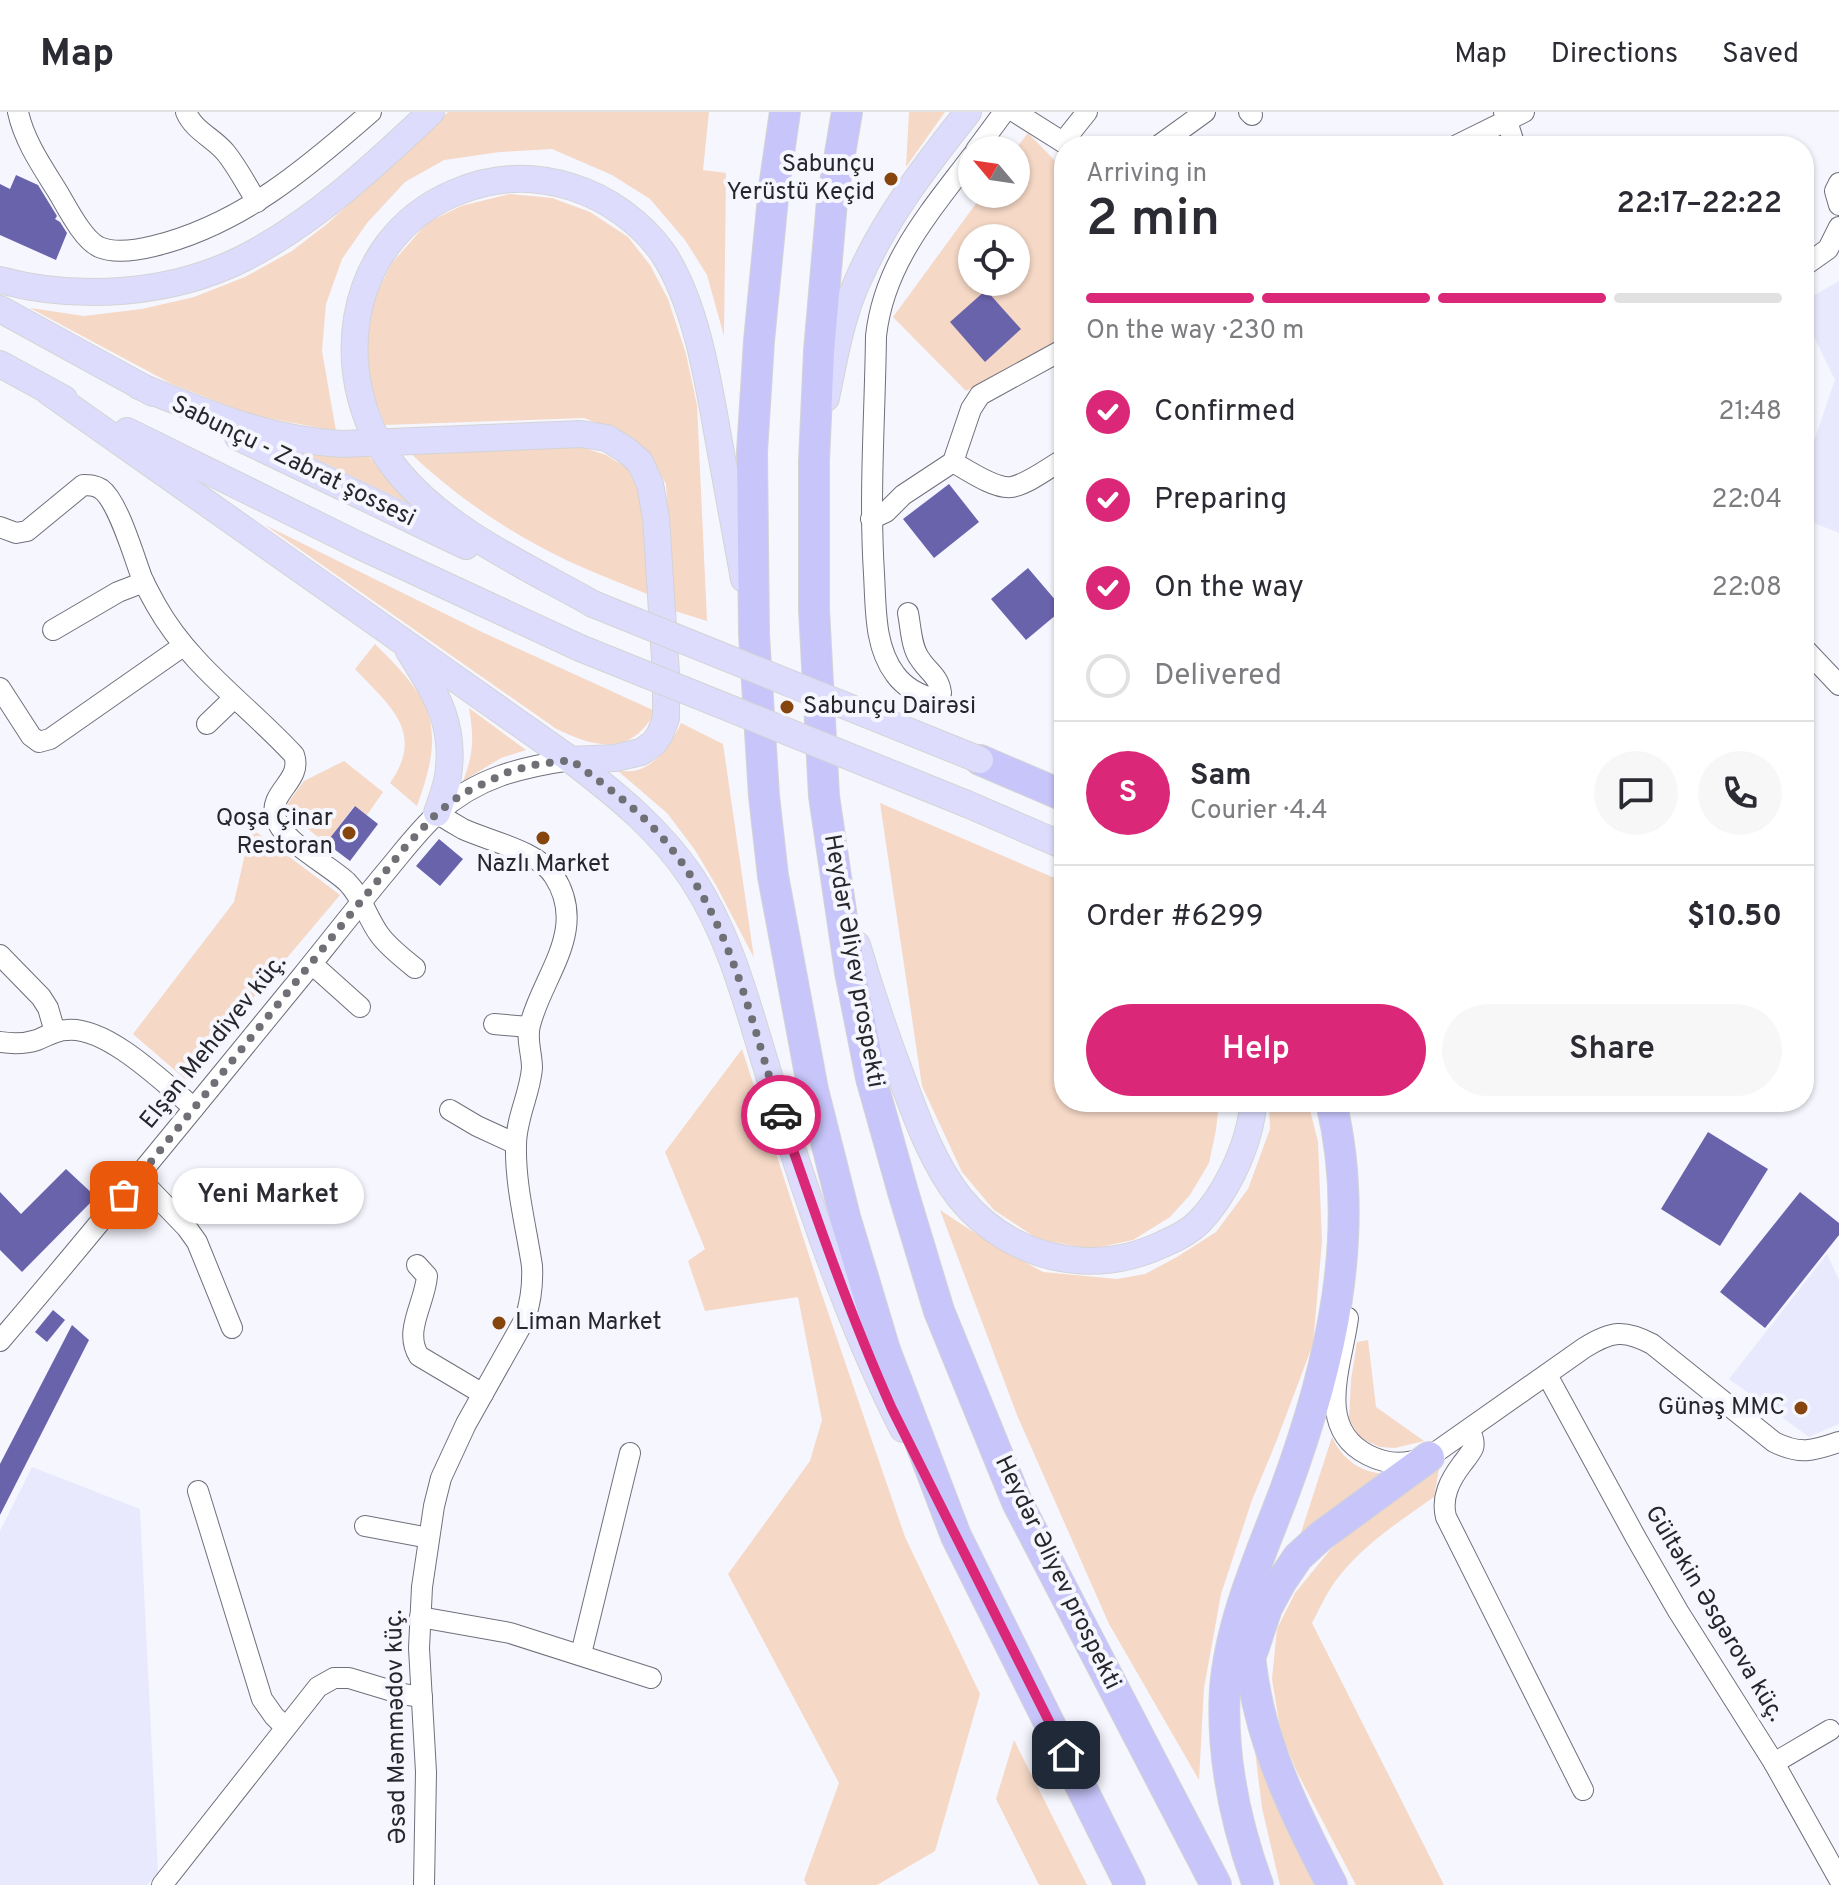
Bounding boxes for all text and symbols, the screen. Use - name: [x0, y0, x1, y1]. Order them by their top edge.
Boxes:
- text: Map: [40, 31, 114, 80]
- text: Map: [1454, 37, 1507, 73]
- text: Directions: [1551, 37, 1678, 73]
- text: Saved: [1722, 37, 1799, 73]
- north arrow: [958, 136, 1030, 208]
- map controls: [958, 136, 1030, 296]
- place label: Sabunçu Yerüstü Keçid: [726, 150, 875, 208]
- text: Arriving in: [1086, 158, 1207, 191]
- marker: Sabunçu Yerüstü Keçid: [882, 170, 900, 188]
- text: 22:17–22:22: [1617, 186, 1782, 223]
- text: 2 min: [1086, 188, 1220, 254]
- button: locate: [958, 224, 1030, 296]
- text: On the way · 230 m: [1086, 315, 1304, 348]
- street label: Sabunçu - Zabrat şossesi: [166, 390, 420, 534]
- icon: check: [1086, 390, 1130, 434]
- text: Confirmed: [1154, 394, 1296, 431]
- text: 21:48: [1719, 396, 1782, 429]
- icon: check: [1086, 478, 1130, 522]
- text: Preparing: [1154, 482, 1287, 519]
- text: 22:04: [1711, 484, 1782, 517]
- icon: check: [1086, 566, 1130, 610]
- text: On the way: [1154, 570, 1304, 607]
- text: 22:08: [1712, 572, 1782, 605]
- text: Delivered: [1154, 658, 1282, 695]
- place label: Sabunçu Dairəsi: [803, 692, 976, 722]
- marker: Sabunçu Dairəsi: [778, 698, 796, 716]
- button: chat: [1594, 751, 1678, 835]
- button: phone: [1698, 751, 1782, 835]
- text: Sam: [1190, 758, 1252, 795]
- text: S: [1119, 775, 1137, 812]
- text: Courier · 4.4: [1190, 795, 1328, 828]
- place label: Qoşa Çinar Restoran: [216, 804, 333, 862]
- marker: Qoşa Çinar Restoran: [340, 824, 358, 842]
- marker: Nazlı Market: [534, 829, 552, 847]
- street label: Heydər Əliyev prospekti: [816, 832, 890, 1090]
- place label: Nazlı Market: [476, 850, 610, 880]
- text: Order #6299: [1086, 899, 1264, 936]
- text: $10.50: [1687, 899, 1782, 936]
- street label: Elşən Mehdiyev küç.: [134, 949, 294, 1135]
- button: Help: [1086, 1004, 1426, 1096]
- button: Share: [1442, 1004, 1782, 1096]
- courier: [741, 1075, 821, 1155]
- icon: car: [759, 1093, 803, 1137]
- pin: [90, 1161, 158, 1229]
- callout: Yeni Market: [172, 1167, 364, 1223]
- icon: bag: [102, 1173, 146, 1217]
- text: Yeni Market: [197, 1179, 339, 1212]
- place label: Liman Market: [515, 1308, 662, 1338]
- marker: Liman Market: [490, 1314, 508, 1332]
- place label: Günəş MMC: [1658, 1393, 1785, 1423]
- marker: Günəş MMC: [1792, 1399, 1810, 1417]
- street label: Heydər Əliyev prospekti: [987, 1451, 1127, 1695]
- street label: Gültəkin Əsgərova küç.: [1638, 1500, 1790, 1728]
- street label: Əsəd Məmmədov küç.: [380, 1609, 414, 1845]
- pin: [1032, 1721, 1100, 1789]
- icon: home: [1044, 1733, 1088, 1777]

